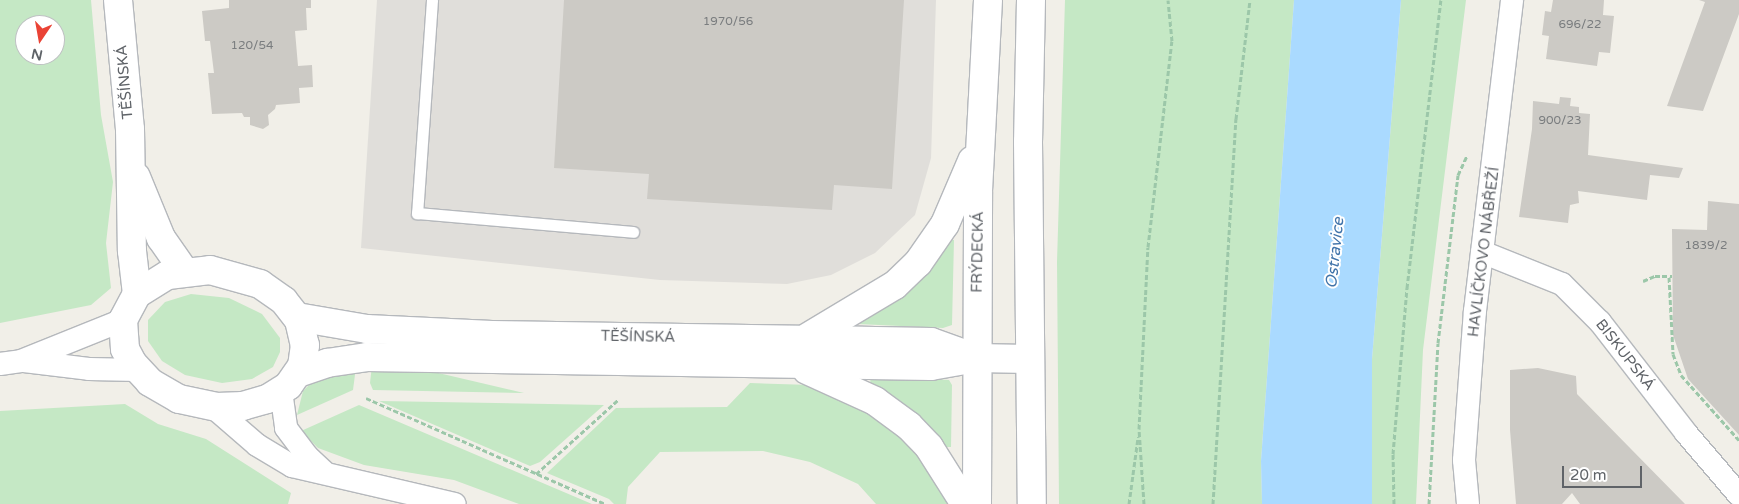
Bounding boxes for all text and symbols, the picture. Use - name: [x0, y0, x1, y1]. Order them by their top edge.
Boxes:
- north arrow: [15, 15, 65, 65]
- house number: 1970/56: [703, 15, 753, 29]
- house number: 696/22: [1559, 18, 1601, 32]
- house number: 120/54: [231, 39, 273, 53]
- street label: TĚŠÍNSKÁ: [113, 44, 137, 120]
- text: N: [30, 45, 44, 64]
- house number: 900/23: [1539, 114, 1581, 128]
- street label: HAVLÍČKOVO NÁBŘEŽÍ: [1465, 166, 1503, 338]
- street label: FRÝDECKÁ: [968, 211, 988, 293]
- water label: Ostravice: [1322, 216, 1348, 290]
- house number: 1839/2: [1685, 239, 1727, 253]
- street label: BISKUPSKÁ: [1592, 316, 1658, 394]
- street label: TĚŠÍNSKÁ: [601, 327, 675, 347]
- scale bar: [1564, 456, 1644, 488]
- text: 20 m: [1570, 466, 1607, 484]

